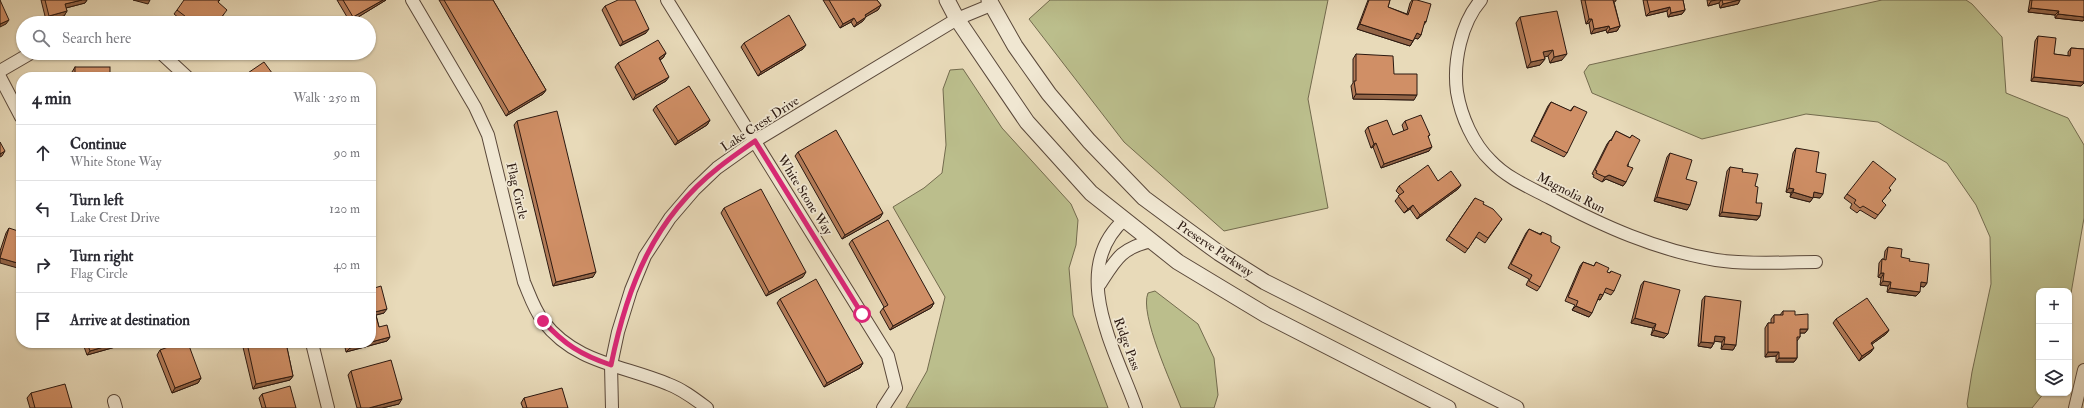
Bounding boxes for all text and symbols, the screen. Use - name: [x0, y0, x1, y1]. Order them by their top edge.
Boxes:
- search box: [16, 16, 376, 60]
- icon: search: [30, 27, 52, 49]
- text: Search here: [62, 29, 131, 48]
- text: 4 min: [32, 88, 71, 109]
- text: Walk · 250 m: [293, 90, 360, 106]
- street label: Lake Crest Drive: [718, 93, 802, 155]
- text: Continue: [70, 135, 126, 154]
- icon: ahead: [32, 142, 54, 164]
- text: 90 m: [334, 145, 360, 161]
- street label: White Stone Way: [773, 151, 836, 239]
- text: White Stone Way: [70, 154, 162, 170]
- street label: Flag Circle: [503, 161, 531, 221]
- street label: Magnolia Run: [1534, 169, 1608, 217]
- text: Turn left: [70, 191, 124, 210]
- icon: left: [32, 198, 54, 220]
- text: 120 m: [329, 201, 360, 217]
- text: Lake Crest Drive: [70, 210, 160, 226]
- street label: Preserve Parkway: [1173, 218, 1256, 281]
- text: Turn right: [70, 247, 133, 266]
- icon: right: [32, 254, 54, 276]
- text: 40 m: [334, 257, 360, 273]
- text: Flag Circle: [70, 266, 128, 282]
- map controls: [2036, 288, 2072, 396]
- button: +: [2036, 288, 2072, 324]
- route start: [853, 305, 871, 323]
- icon: arrive: [32, 310, 54, 332]
- text: Arrive at destination: [70, 311, 190, 330]
- route end: [534, 312, 552, 330]
- street label: Ridge Pass: [1110, 315, 1144, 373]
- button: −: [2036, 324, 2072, 360]
- button: layers: [2036, 360, 2072, 396]

